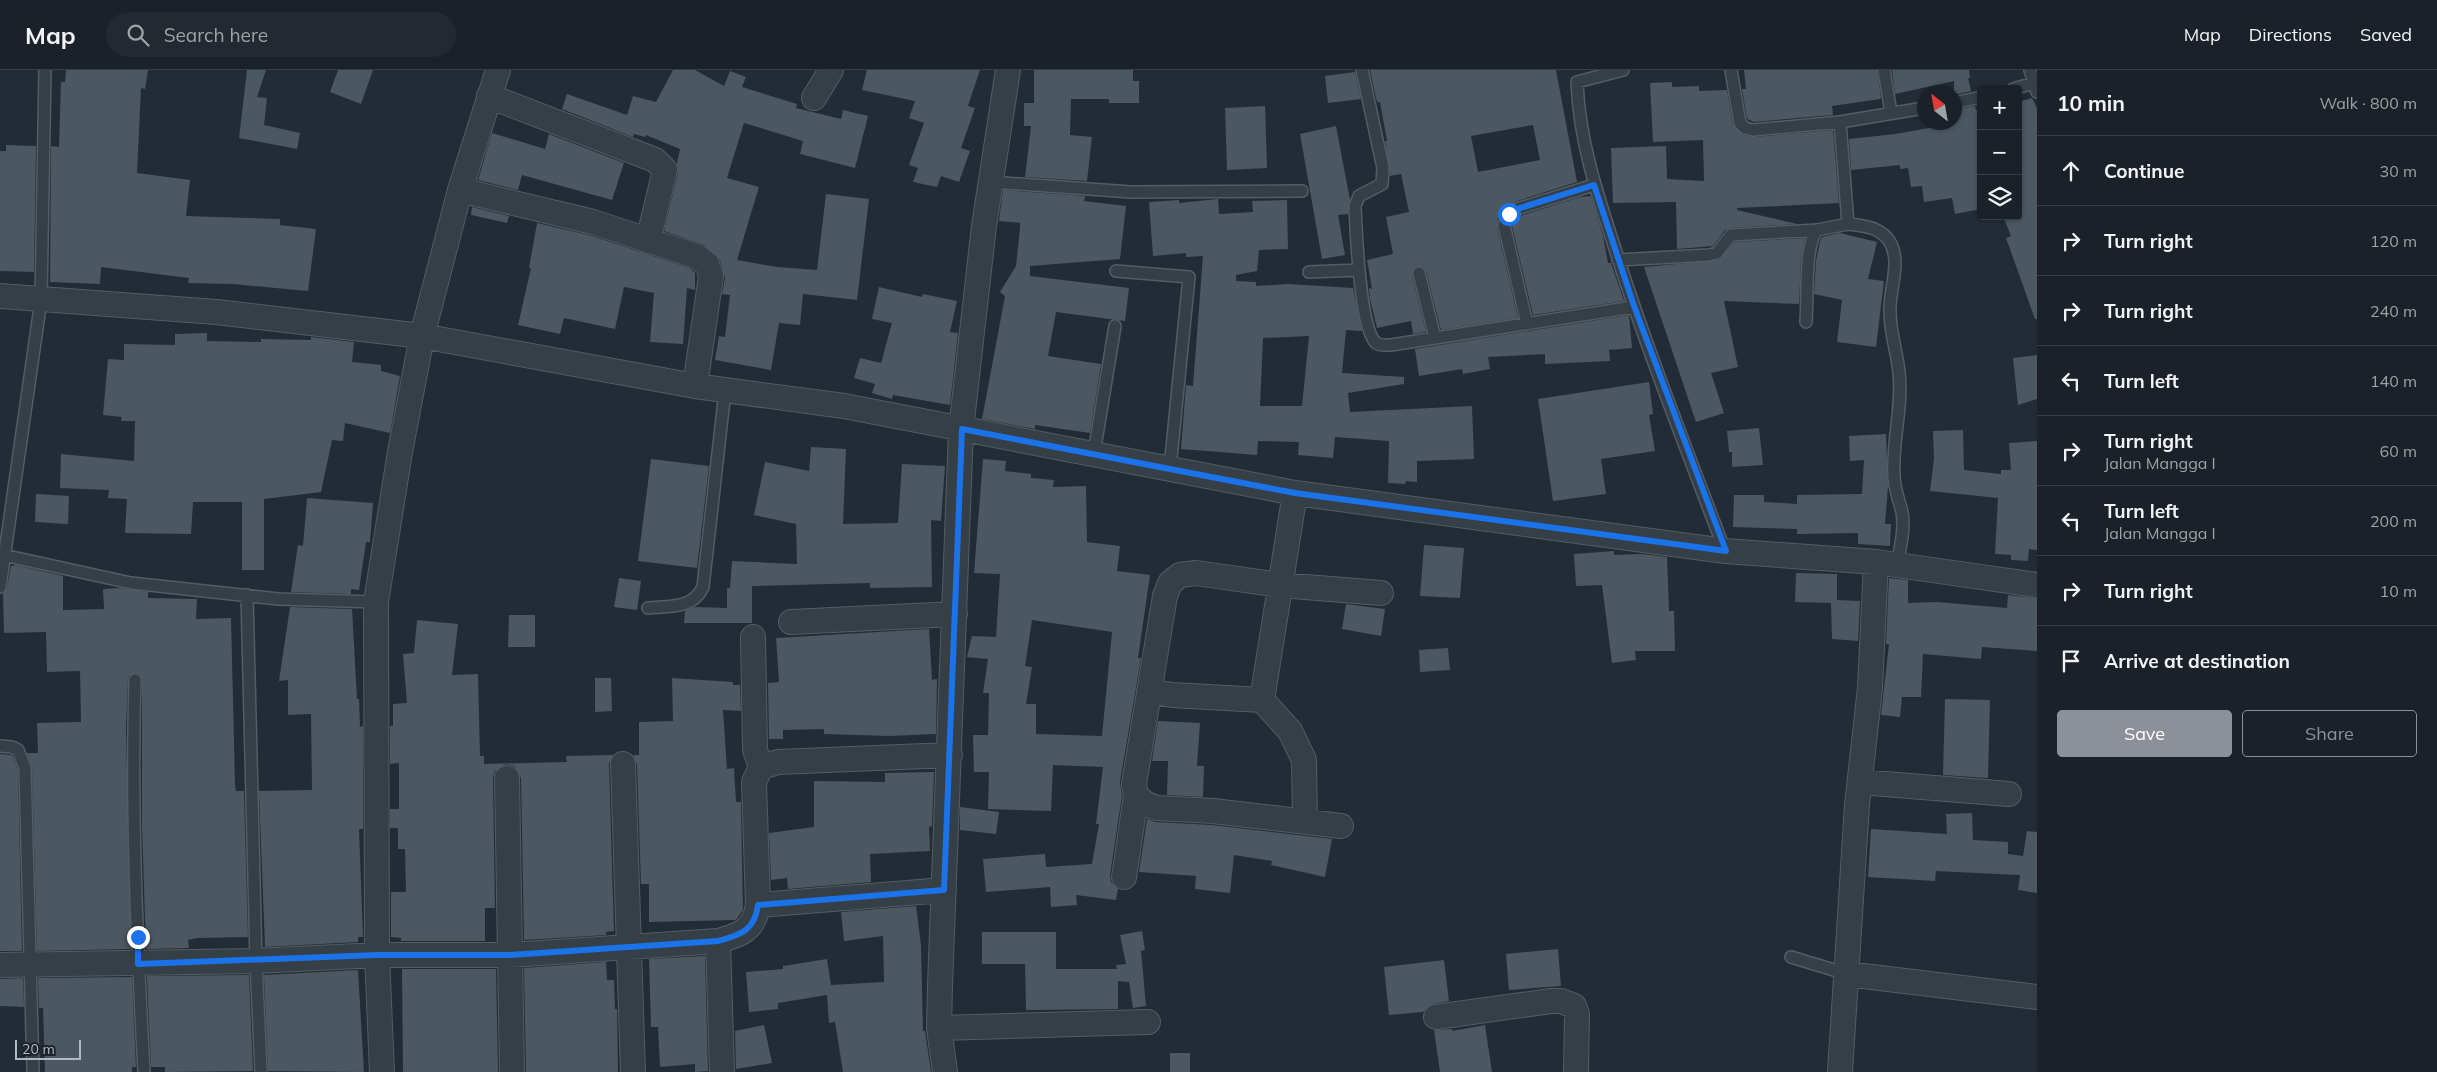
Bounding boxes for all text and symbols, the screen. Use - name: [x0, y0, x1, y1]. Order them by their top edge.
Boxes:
- search box: [106, 12, 456, 57]
- text: Map: [25, 20, 76, 50]
- icon: search: [124, 21, 152, 49]
- text: Search here: [164, 23, 268, 47]
- text: Map: [2184, 23, 2221, 46]
- text: Directions: [2249, 23, 2332, 46]
- text: Saved: [2360, 23, 2412, 46]
- north arrow: [1917, 85, 1962, 130]
- map controls: [1977, 85, 2022, 220]
- button: +: [1977, 85, 2022, 130]
- text: 10 min: [2057, 90, 2125, 116]
- text: Walk · 800 m: [2319, 93, 2417, 113]
- button: −: [1977, 130, 2022, 175]
- icon: ahead: [2057, 157, 2085, 185]
- text: Continue: [2104, 159, 2184, 183]
- text: 30 m: [2380, 161, 2417, 181]
- button: layers: [1977, 175, 2022, 220]
- route start: [1498, 203, 1521, 226]
- icon: right: [2057, 227, 2085, 255]
- text: Turn right: [2104, 229, 2193, 253]
- text: 120 m: [2370, 231, 2417, 251]
- icon: right: [2057, 297, 2085, 325]
- text: Turn right: [2104, 299, 2193, 323]
- text: 240 m: [2370, 301, 2417, 321]
- icon: left: [2057, 367, 2085, 395]
- text: Turn left: [2104, 369, 2179, 393]
- text: 140 m: [2370, 371, 2417, 391]
- text: Turn right: [2104, 429, 2193, 453]
- icon: right: [2057, 437, 2085, 465]
- text: 60 m: [2380, 441, 2417, 461]
- text: Jalan Mangga I: [2104, 453, 2216, 473]
- text: Turn left: [2104, 499, 2179, 523]
- icon: left: [2057, 507, 2085, 535]
- text: 200 m: [2370, 511, 2417, 531]
- text: Jalan Mangga I: [2104, 523, 2216, 543]
- icon: right: [2057, 577, 2085, 605]
- text: Turn right: [2104, 579, 2193, 603]
- text: 10 m: [2380, 581, 2417, 601]
- icon: arrive: [2057, 647, 2085, 675]
- text: Arrive at destination: [2104, 649, 2290, 673]
- button: Save: [2057, 710, 2232, 757]
- button: Share: [2242, 710, 2417, 757]
- route end: [127, 926, 150, 949]
- scale bar: [15, 1037, 81, 1060]
- text: 20 m: [22, 1040, 55, 1058]

